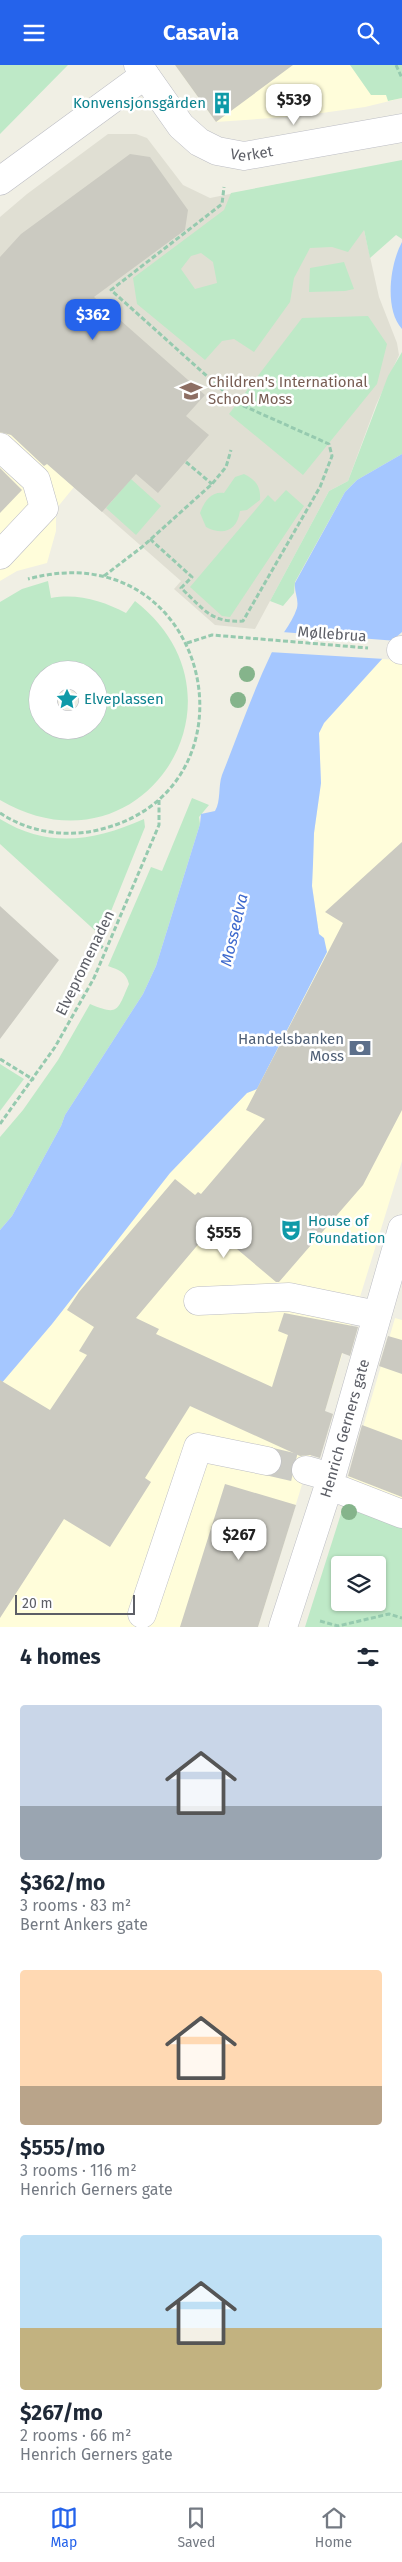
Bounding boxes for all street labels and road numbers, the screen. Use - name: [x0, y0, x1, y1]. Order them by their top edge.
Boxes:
- street label: Verket: [229, 142, 275, 165]
- street label: Møllebrua: [297, 623, 367, 645]
- street label: Elvepromenaden: [52, 908, 118, 1018]
- street label: Henrich Gerners gate: [316, 1357, 373, 1500]

